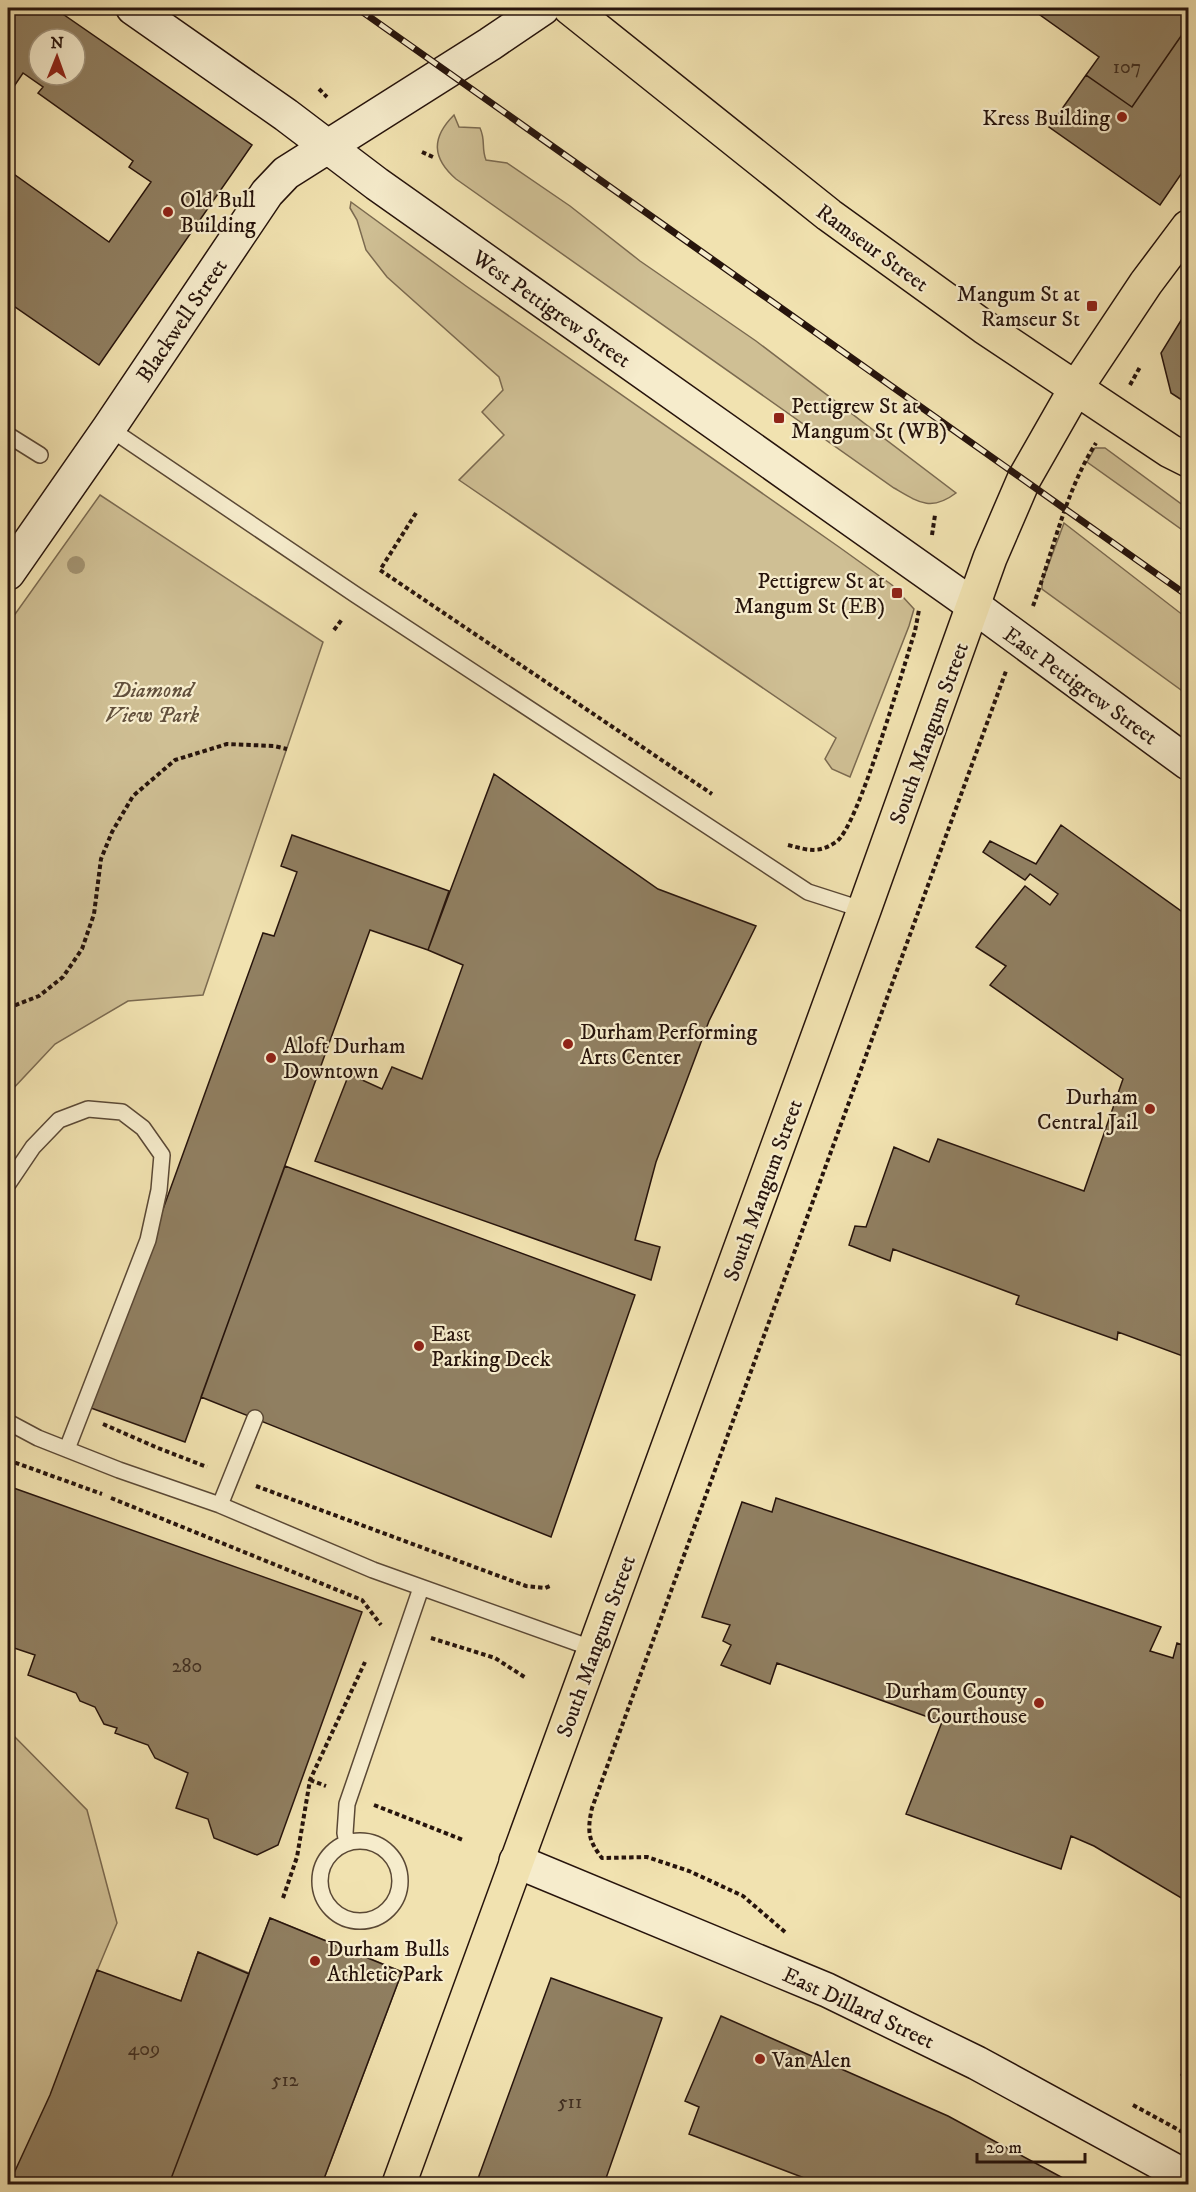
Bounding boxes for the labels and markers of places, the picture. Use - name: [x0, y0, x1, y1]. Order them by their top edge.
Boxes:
- place label: Kress Building: [982, 105, 1110, 132]
- marker: Kress Building: [1115, 110, 1129, 124]
- place label: Old Bull Building: [180, 187, 256, 239]
- marker: Old Bull Building: [161, 205, 175, 219]
- place label: Mangum St at Ramseur St: [957, 281, 1080, 333]
- marker: Mangum St at Ramseur St: [1085, 299, 1099, 313]
- place label: Pettigrew St at Mangum St (WB): [791, 393, 947, 445]
- marker: Pettigrew St at Mangum St (WB): [772, 411, 786, 425]
- place label: Pettigrew St at Mangum St (EB): [734, 568, 885, 620]
- marker: Pettigrew St at Mangum St (EB): [890, 586, 904, 600]
- place label: Durham Performing Arts Center: [580, 1019, 757, 1071]
- place label: Aloft Durham Downtown: [283, 1033, 405, 1085]
- marker: Durham Performing Arts Center: [561, 1037, 575, 1051]
- marker: Aloft Durham Downtown: [264, 1051, 278, 1065]
- place label: Durham Central Jail: [1037, 1084, 1138, 1136]
- marker: Durham Central Jail: [1143, 1102, 1157, 1116]
- place label: East Parking Deck: [431, 1321, 551, 1373]
- marker: East Parking Deck: [412, 1339, 426, 1353]
- place label: Durham County Courthouse: [885, 1678, 1028, 1730]
- marker: Durham County Courthouse: [1032, 1696, 1046, 1710]
- place label: Durham Bulls Athletic Park: [327, 1936, 449, 1988]
- marker: Durham Bulls Athletic Park: [308, 1954, 322, 1968]
- place label: Van Alen: [771, 2047, 852, 2074]
- marker: Van Alen: [753, 2052, 767, 2066]

